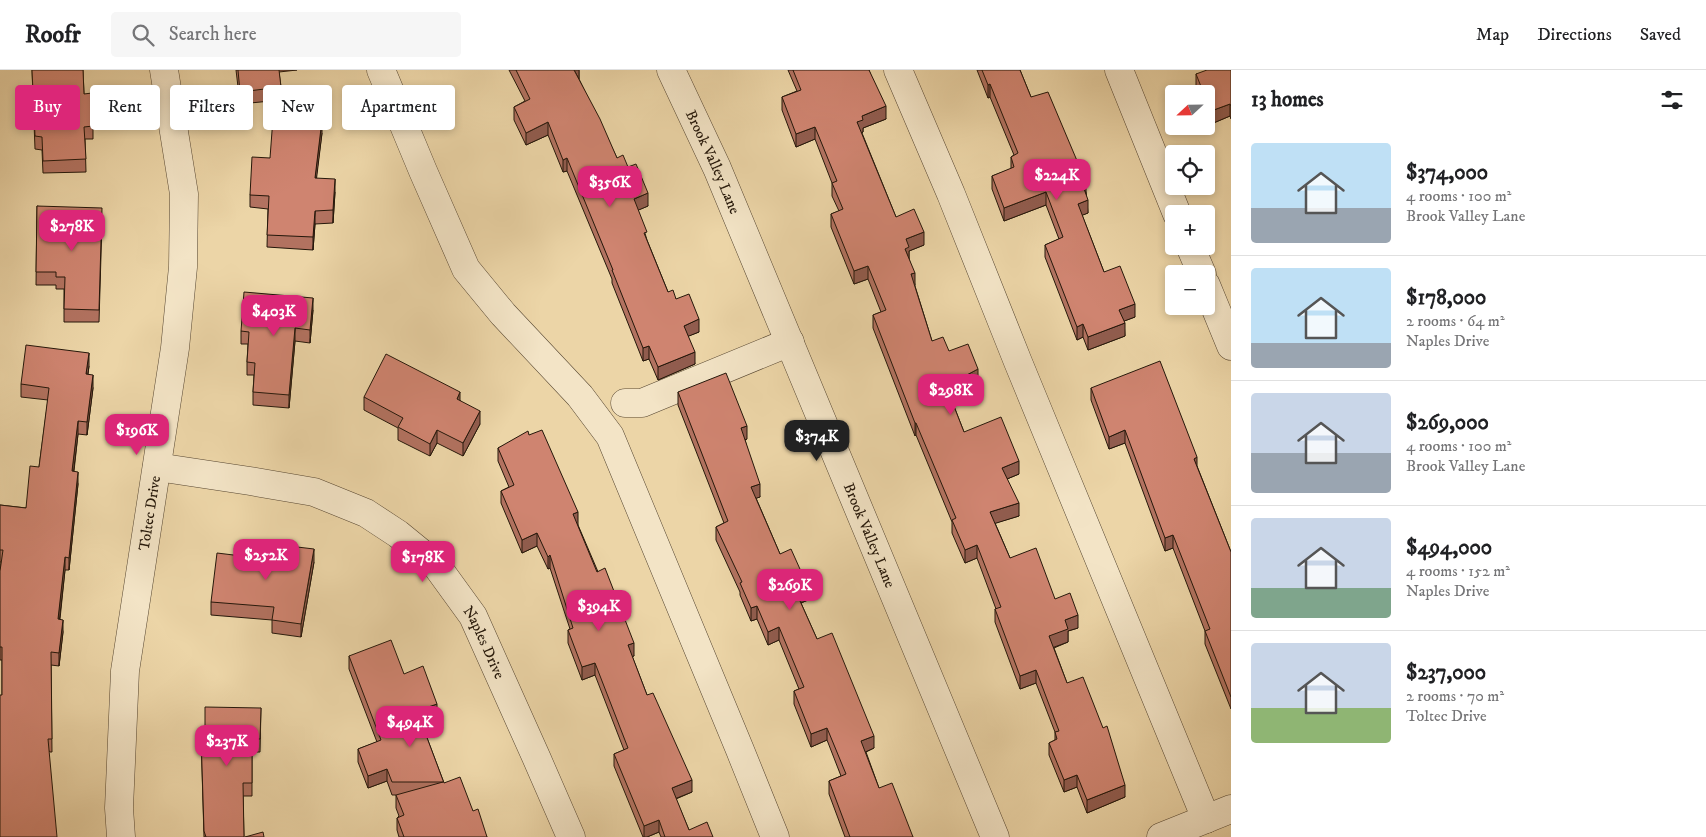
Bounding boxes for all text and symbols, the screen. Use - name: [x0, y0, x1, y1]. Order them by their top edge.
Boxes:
- search box: [111, 12, 461, 57]
- text: Roofr: [25, 20, 81, 50]
- icon: search: [129, 21, 157, 49]
- text: Search here: [169, 23, 257, 46]
- text: Map: [1476, 24, 1509, 46]
- text: Directions: [1537, 24, 1612, 46]
- text: Saved: [1640, 24, 1681, 46]
- chip: Buy: [15, 85, 80, 130]
- chip: Rent: [90, 85, 160, 130]
- chip: Filters: [170, 85, 253, 130]
- chip: New: [263, 85, 332, 130]
- chip: Apartment: [342, 85, 455, 130]
- north arrow: [1165, 85, 1215, 135]
- map controls: [1165, 85, 1215, 315]
- icon: filters: [1658, 86, 1686, 114]
- text: 13 homes: [1251, 87, 1324, 113]
- street label: Brook Valley Lane: [681, 107, 744, 217]
- button: locate: [1165, 145, 1215, 195]
- pin: $224K: [1022, 158, 1092, 201]
- text: $374,000: [1406, 160, 1488, 186]
- icon: home: [1291, 163, 1351, 223]
- text: $224K: [1035, 165, 1079, 185]
- pin: $356K: [575, 166, 645, 208]
- text: $356K: [589, 172, 631, 192]
- text: 4 rooms · 100 m²: [1406, 186, 1511, 206]
- button: +: [1165, 205, 1215, 255]
- text: Brook Valley Lane: [1406, 206, 1525, 226]
- pin: $278K: [37, 210, 107, 252]
- text: $278K: [50, 216, 94, 236]
- button: −: [1165, 265, 1215, 315]
- text: $178,000: [1406, 285, 1486, 311]
- icon: home: [1291, 288, 1351, 348]
- pin: $403K: [239, 294, 309, 337]
- text: $403K: [252, 301, 296, 321]
- text: 2 rooms · 64 m²: [1406, 311, 1505, 331]
- text: Naples Drive: [1406, 331, 1489, 351]
- pin: $298K: [916, 374, 986, 416]
- text: $298K: [929, 380, 973, 400]
- text: $269,000: [1406, 410, 1489, 436]
- icon: home: [1291, 413, 1351, 473]
- pin: $196K: [102, 414, 172, 456]
- text: $196K: [116, 420, 158, 440]
- pin: $374K: [782, 420, 852, 462]
- text: $374K: [795, 426, 839, 446]
- text: 4 rooms · 100 m²: [1406, 436, 1511, 456]
- text: Brook Valley Lane: [1406, 456, 1525, 476]
- street label: Toltec Drive: [135, 474, 165, 552]
- street label: Brook Valley Lane: [839, 480, 899, 591]
- text: $494,000: [1406, 535, 1492, 561]
- pin: $252K: [231, 538, 301, 581]
- icon: home: [1291, 538, 1351, 598]
- pin: $178K: [388, 540, 458, 583]
- text: $252K: [244, 545, 288, 565]
- text: $178K: [402, 547, 444, 567]
- text: 4 rooms · 152 m²: [1406, 561, 1510, 581]
- pin: $269K: [755, 568, 825, 611]
- text: $269K: [768, 575, 812, 595]
- text: Naples Drive: [1406, 581, 1489, 601]
- pin: $394K: [564, 590, 634, 632]
- text: $394K: [577, 596, 621, 616]
- street label: Naples Drive: [459, 602, 509, 682]
- text: $237,000: [1406, 660, 1486, 686]
- icon: home: [1291, 663, 1351, 723]
- text: 2 rooms · 70 m²: [1406, 686, 1504, 706]
- pin: $494K: [375, 706, 445, 748]
- text: Toltec Drive: [1406, 706, 1487, 726]
- text: $494K: [387, 712, 433, 732]
- pin: $237K: [192, 724, 262, 767]
- text: $237K: [206, 731, 248, 751]

